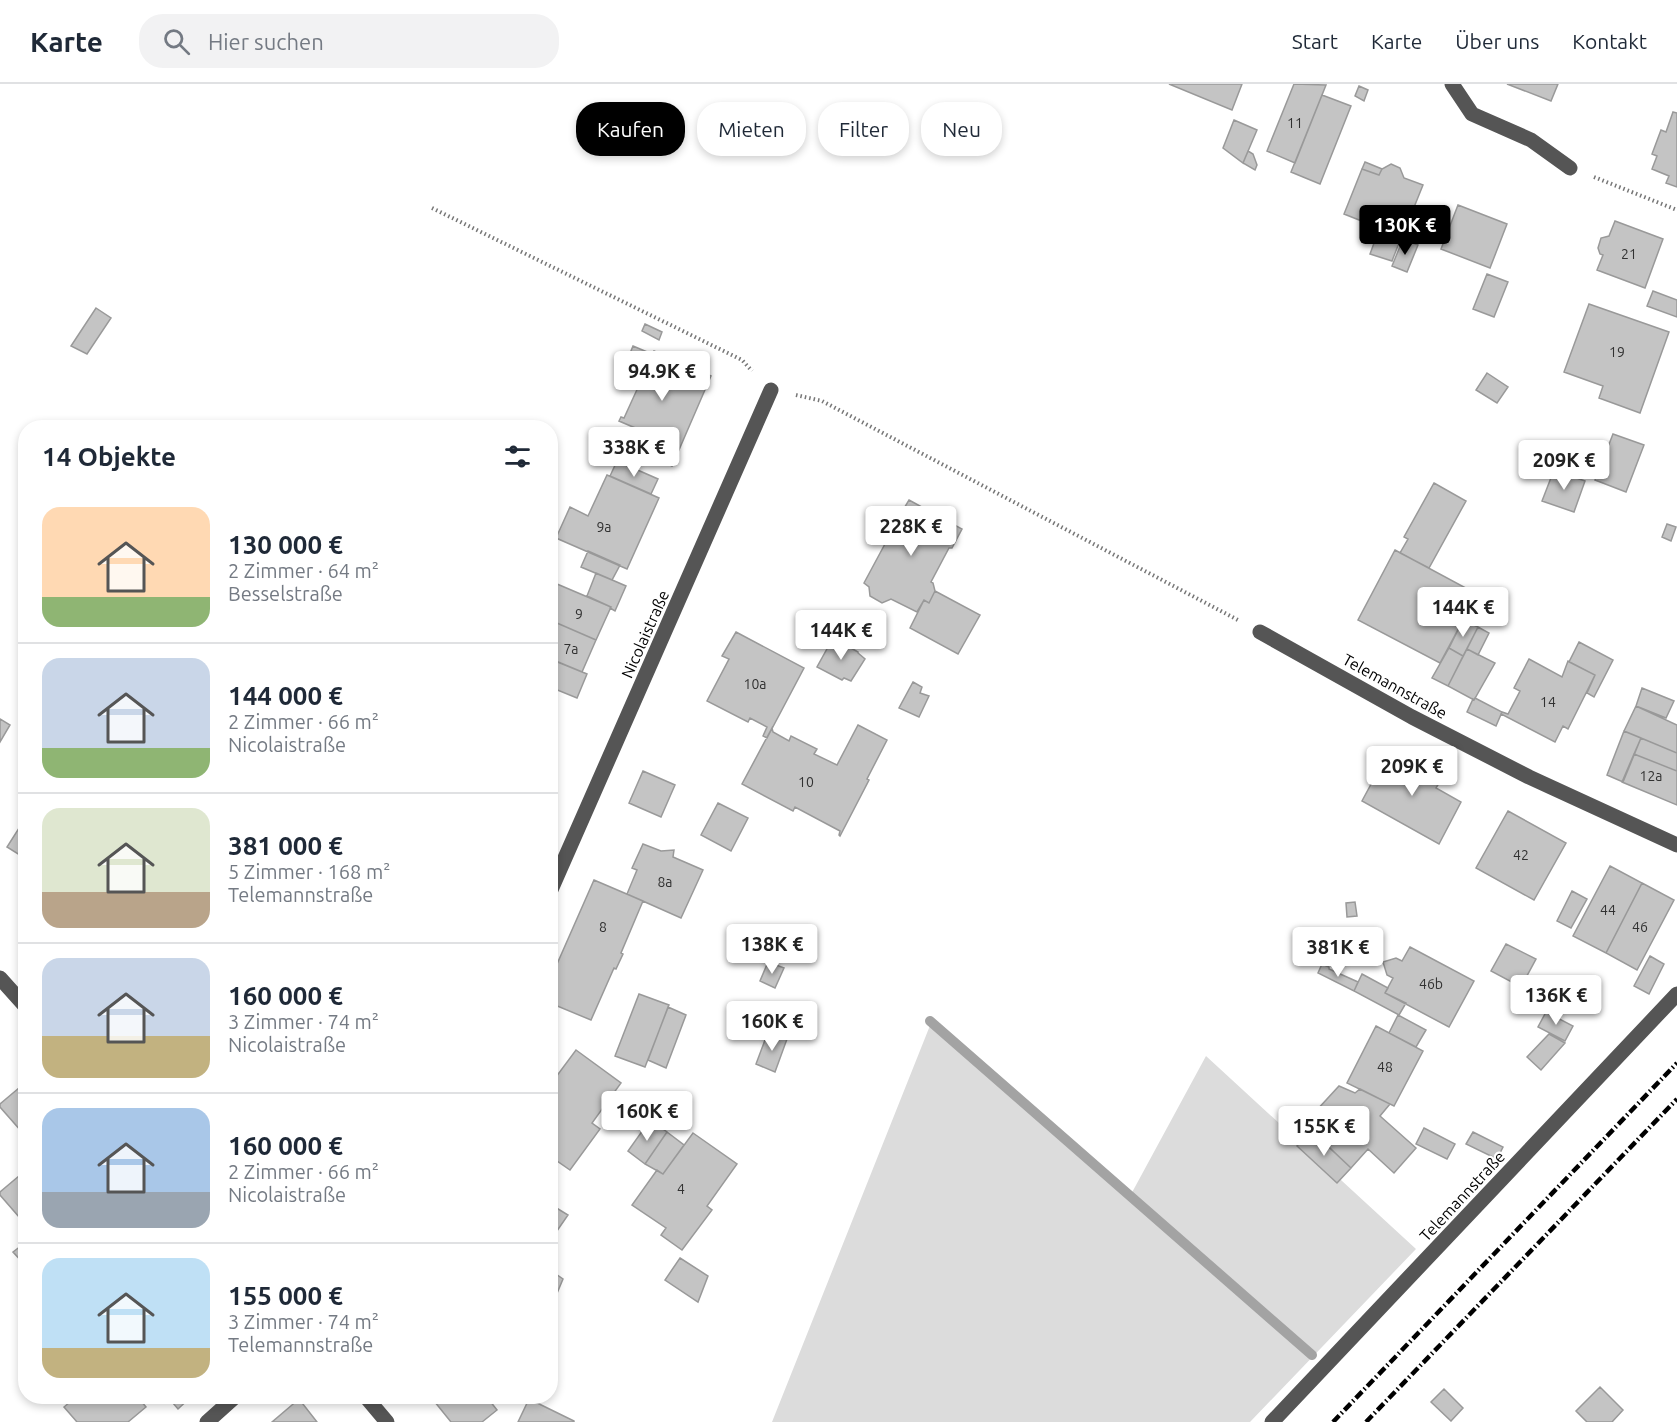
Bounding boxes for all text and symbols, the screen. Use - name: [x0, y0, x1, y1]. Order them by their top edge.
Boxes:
- search box: [139, 14, 559, 68]
- icon: search: [160, 25, 193, 58]
- text: Karte: [30, 26, 103, 57]
- text: Hier suchen: [208, 29, 324, 54]
- text: Start: [1292, 29, 1338, 53]
- text: Karte: [1371, 29, 1422, 53]
- text: Über uns: [1455, 29, 1539, 53]
- text: Kontakt: [1572, 29, 1647, 53]
- chip: Kaufen: [576, 102, 685, 156]
- chip: Mieten: [697, 102, 806, 156]
- chip: Filter: [818, 102, 909, 156]
- chip: Neu: [921, 102, 1002, 156]
- house number: 11: [1287, 115, 1303, 131]
- pin: 130K €: [1356, 205, 1454, 256]
- text: 130K €: [1373, 213, 1437, 236]
- house number: 21: [1621, 246, 1637, 262]
- house number: 19: [1609, 344, 1625, 360]
- pin: 94.9K €: [607, 351, 717, 402]
- text: 94.9K €: [628, 359, 696, 382]
- pin: 338K €: [585, 427, 683, 478]
- text: 338K €: [602, 435, 666, 458]
- icon: filters: [501, 440, 534, 473]
- pin: 209K €: [1515, 440, 1613, 491]
- text: 14 Objekte: [42, 442, 176, 471]
- text: 209K €: [1532, 448, 1596, 471]
- pin: 228K €: [862, 506, 960, 557]
- text: 228K €: [879, 514, 943, 537]
- house number: 9a: [596, 519, 612, 535]
- text: 130 000 €: [228, 530, 343, 559]
- icon: home: [90, 531, 162, 603]
- text: 2 Zimmer · 64 m²: [228, 559, 379, 582]
- text: Besselstraße: [228, 582, 343, 605]
- street label: Nicolaistraße: [618, 587, 672, 681]
- pin: 144K €: [1414, 587, 1512, 638]
- text: 144K €: [1431, 595, 1495, 618]
- house number: 9: [575, 606, 583, 622]
- pin: 144K €: [792, 610, 890, 661]
- text: 144K €: [809, 618, 873, 641]
- house number: 7a: [563, 641, 579, 657]
- street label: Telemannstraße: [1340, 650, 1450, 722]
- house number: 10a: [744, 676, 767, 692]
- text: 144 000 €: [228, 681, 343, 710]
- icon: home: [90, 682, 162, 754]
- house number: 14: [1540, 694, 1556, 710]
- text: 2 Zimmer · 66 m²: [228, 710, 379, 733]
- text: Nicolaistraße: [228, 733, 346, 756]
- pin: 209K €: [1363, 746, 1461, 797]
- text: 209K €: [1380, 754, 1444, 777]
- house number: 12a: [1640, 768, 1663, 784]
- house number: 10: [798, 774, 814, 790]
- text: 381 000 €: [228, 831, 343, 860]
- icon: home: [90, 832, 162, 904]
- house number: 42: [1513, 847, 1529, 863]
- text: 5 Zimmer · 168 m²: [228, 860, 390, 883]
- house number: 8a: [657, 874, 673, 890]
- text: Telemannstraße: [228, 883, 373, 906]
- house number: 44: [1600, 902, 1616, 918]
- house number: 8: [599, 919, 607, 935]
- house number: 46: [1632, 919, 1648, 935]
- pin: 138K €: [723, 924, 821, 975]
- pin: 381K €: [1289, 927, 1387, 978]
- text: 138K €: [740, 932, 804, 955]
- text: 381K €: [1306, 935, 1370, 958]
- pin: 136K €: [1507, 975, 1605, 1026]
- house number: 46b: [1419, 976, 1443, 992]
- text: 160 000 €: [228, 981, 343, 1010]
- icon: home: [90, 982, 162, 1054]
- text: 136K €: [1524, 983, 1588, 1006]
- pin: 160K €: [723, 1001, 821, 1052]
- text: 160K €: [740, 1009, 804, 1032]
- text: 3 Zimmer · 74 m²: [228, 1010, 379, 1033]
- text: Nicolaistraße: [228, 1033, 346, 1056]
- house number: 48: [1377, 1059, 1393, 1075]
- pin: 160K €: [598, 1091, 696, 1142]
- text: 160K €: [615, 1099, 679, 1122]
- pin: 155K €: [1275, 1106, 1373, 1157]
- text: 155K €: [1292, 1114, 1356, 1137]
- text: 160 000 €: [228, 1131, 343, 1160]
- icon: home: [90, 1132, 162, 1204]
- street label: Telemannstraße: [1416, 1147, 1508, 1245]
- text: 2 Zimmer · 66 m²: [228, 1160, 379, 1183]
- house number: 4: [677, 1181, 685, 1197]
- text: Nicolaistraße: [228, 1183, 346, 1206]
- text: 155 000 €: [228, 1281, 343, 1310]
- icon: home: [90, 1282, 162, 1354]
- text: 3 Zimmer · 74 m²: [228, 1310, 379, 1333]
- text: Telemannstraße: [228, 1333, 373, 1356]

